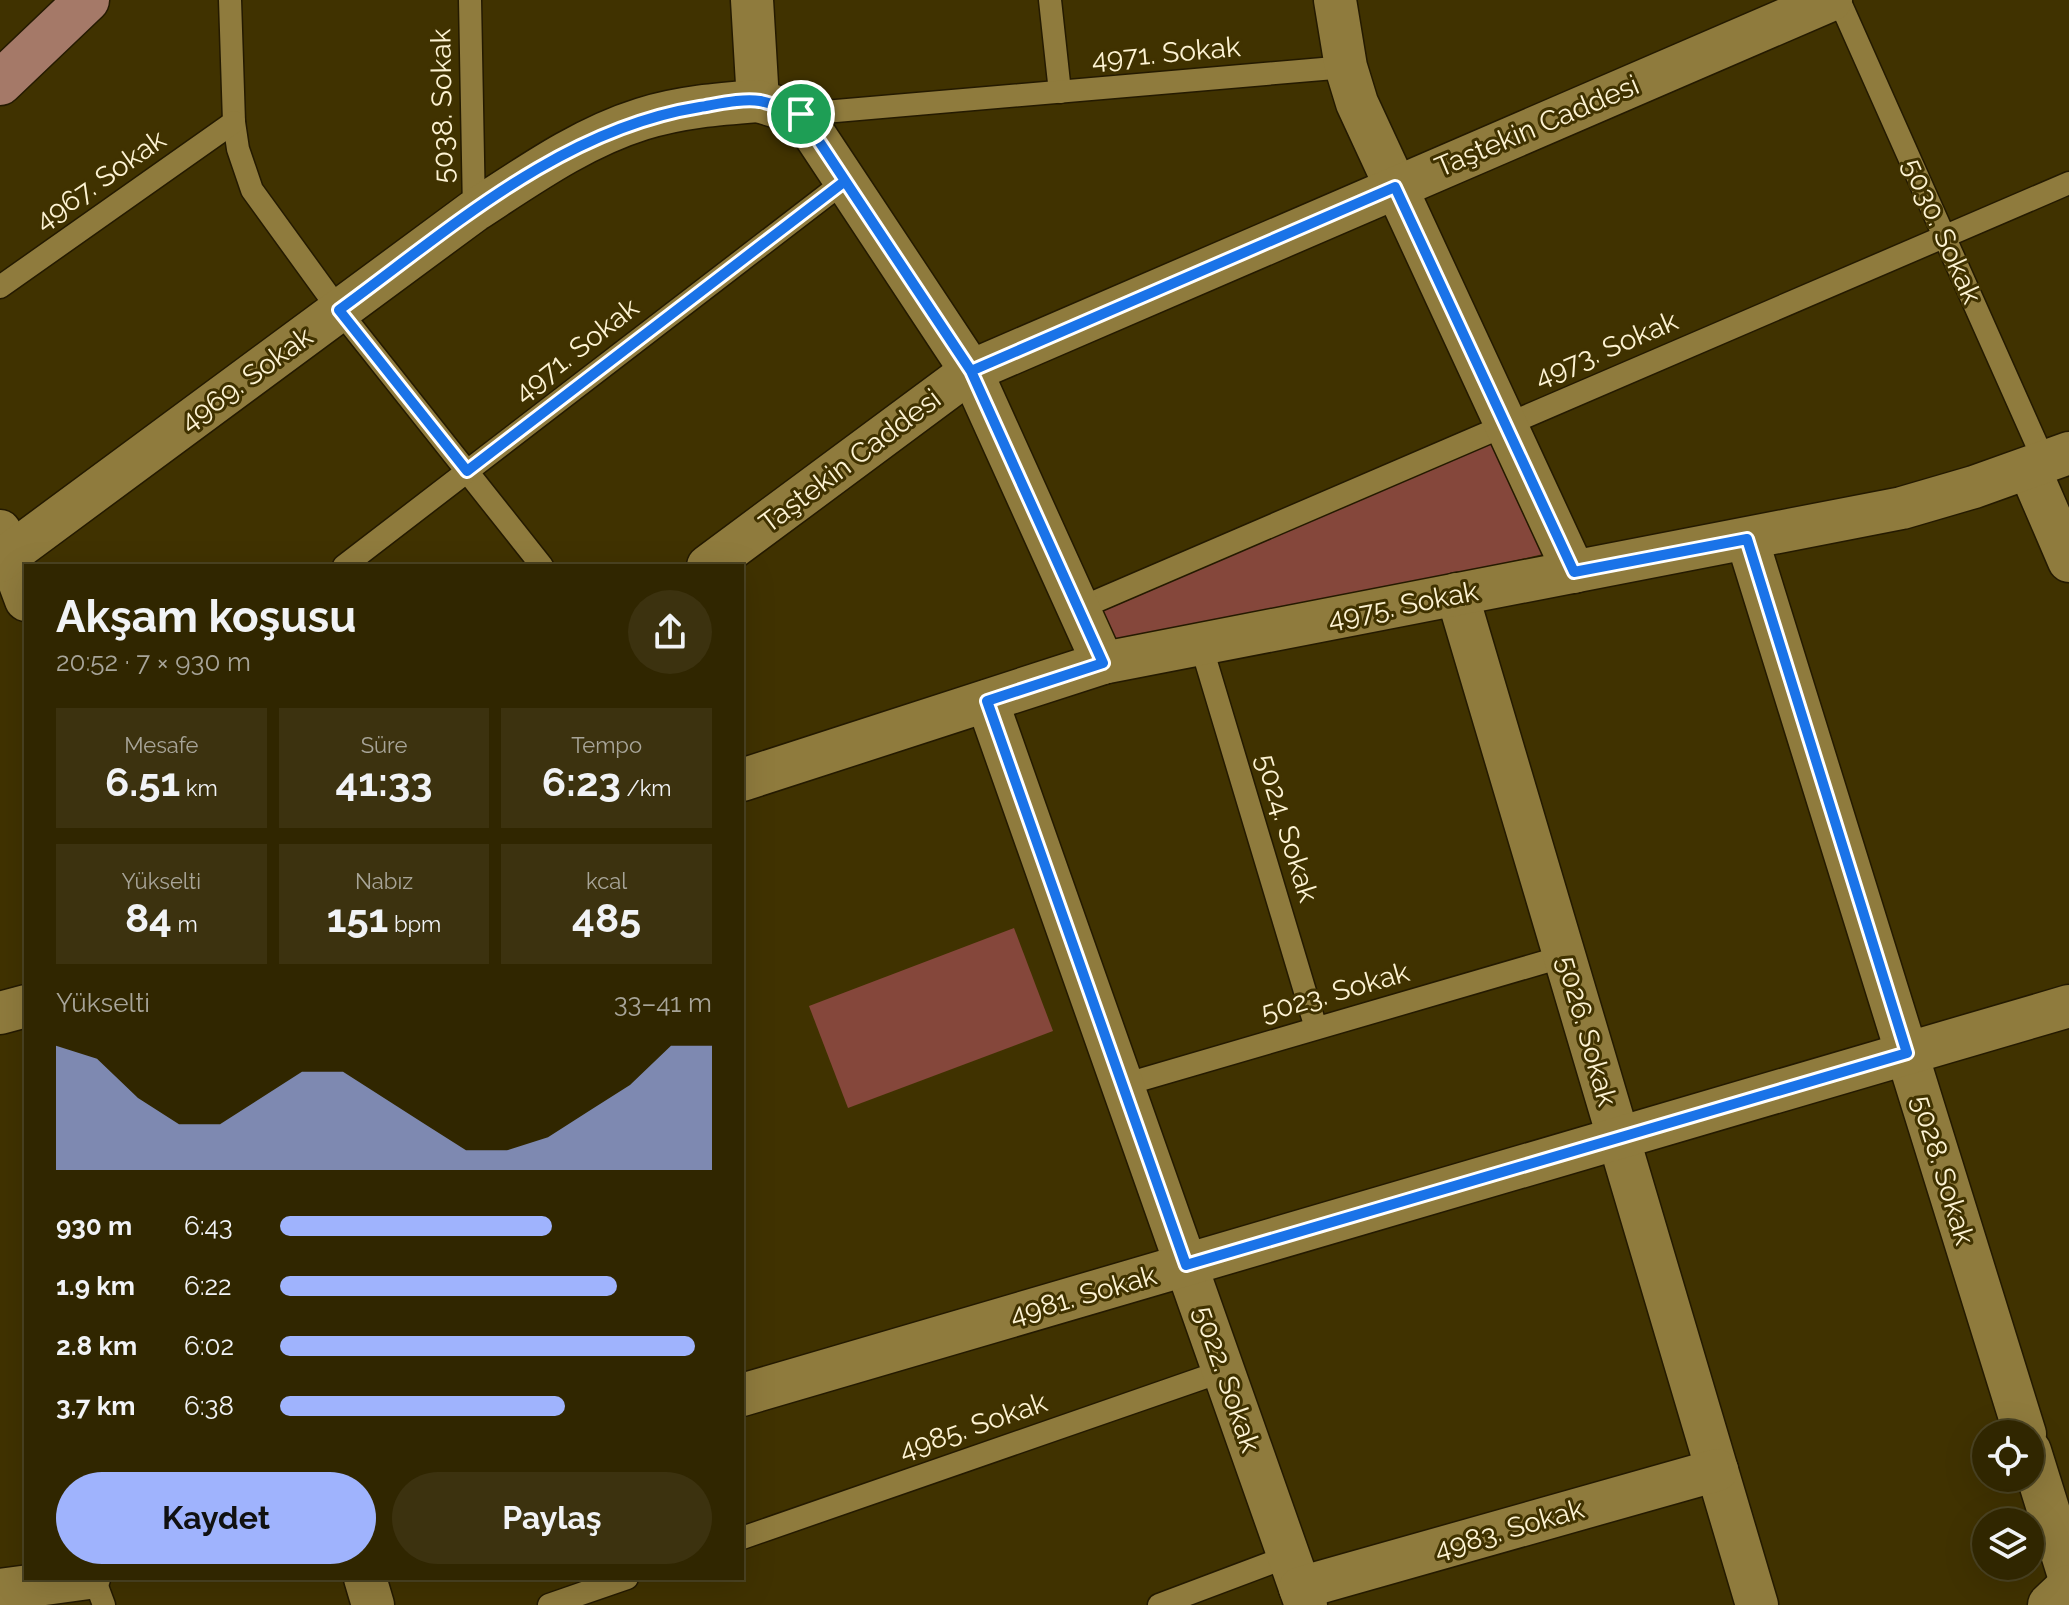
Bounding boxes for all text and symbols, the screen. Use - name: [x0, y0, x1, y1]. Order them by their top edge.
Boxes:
- street label: 5038. Sokak: [424, 28, 460, 184]
- street label: 4971. Sokak: [1090, 30, 1242, 76]
- street label: Taştekin Caddesi: [1430, 68, 1644, 184]
- pin: [767, 80, 835, 148]
- icon: arrive: [779, 92, 823, 136]
- street label: 4967. Sokak: [28, 123, 172, 237]
- street label: 5030. Sokak: [1895, 153, 1989, 309]
- street label: 4971. Sokak: [507, 291, 645, 409]
- street label: 4973. Sokak: [1529, 304, 1683, 394]
- street label: 4969. Sokak: [173, 320, 319, 438]
- street label: Taştekin Caddesi: [753, 382, 947, 540]
- street label: 4975. Sokak: [1325, 574, 1481, 636]
- button: share: [628, 590, 712, 674]
- text: Akşam koşusu: [56, 591, 356, 642]
- text: 20:52 · 7 × 930 m: [56, 647, 251, 677]
- text: Mesafe: [124, 732, 199, 758]
- text: Süre: [361, 732, 407, 758]
- text: Tempo: [571, 732, 642, 758]
- street label: 5024. Sokak: [1249, 750, 1325, 906]
- text: 6.51: [105, 758, 180, 805]
- text: 41:33: [335, 758, 433, 805]
- text: 6:23: [542, 758, 621, 805]
- text: km: [180, 775, 218, 801]
- text: /km: [621, 775, 672, 801]
- text: Yükselti: [122, 868, 201, 894]
- text: Nabız: [355, 868, 413, 894]
- text: kcal: [586, 868, 627, 894]
- text: 84: [125, 894, 172, 941]
- text: 151: [327, 894, 388, 941]
- text: 485: [572, 894, 641, 941]
- text: m: [172, 911, 198, 937]
- text: bpm: [388, 911, 441, 937]
- street label: 5026. Sokak: [1550, 952, 1624, 1110]
- street label: 5023. Sokak: [1257, 955, 1413, 1029]
- text: Yükselti: [56, 988, 150, 1018]
- text: 33–41 m: [614, 988, 712, 1018]
- street label: 5028. Sokak: [1905, 1091, 1981, 1249]
- text: 930 m: [56, 1211, 132, 1241]
- text: 6:43: [184, 1211, 233, 1241]
- street label: 4981. Sokak: [1006, 1258, 1160, 1332]
- text: 1.9 km: [56, 1271, 135, 1301]
- text: 6:22: [184, 1271, 232, 1301]
- street label: 5022. Sokak: [1187, 1302, 1267, 1457]
- text: 2.8 km: [56, 1331, 137, 1361]
- text: 6:02: [184, 1331, 234, 1361]
- street label: 4985. Sokak: [895, 1385, 1052, 1467]
- text: 3.7 km: [56, 1391, 135, 1421]
- text: 6:38: [184, 1391, 234, 1421]
- map controls: [1972, 1420, 2044, 1580]
- button: locate: [1972, 1420, 2044, 1492]
- button: Kaydet: [56, 1472, 376, 1564]
- button: Paylaş: [392, 1472, 712, 1564]
- street label: 4983. Sokak: [1430, 1492, 1588, 1566]
- button: layers: [1972, 1508, 2044, 1580]

